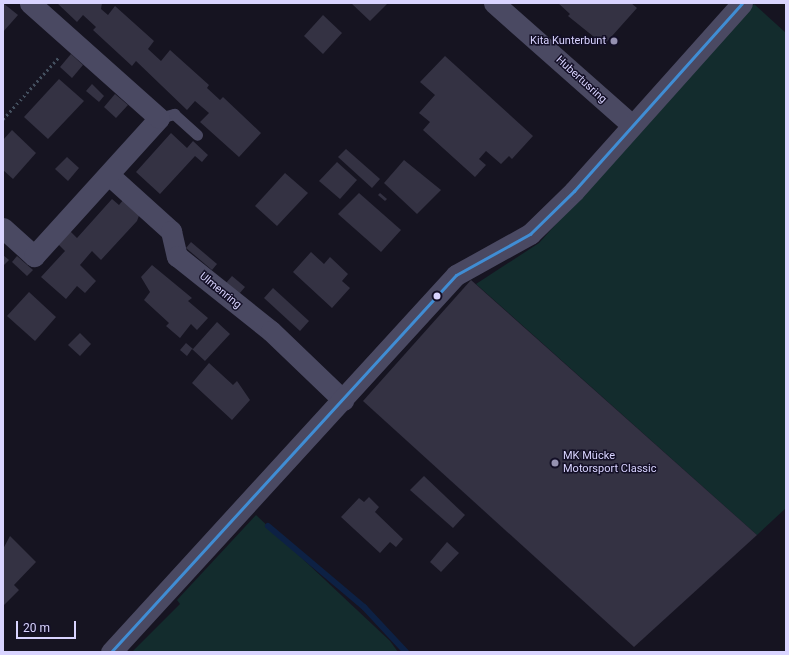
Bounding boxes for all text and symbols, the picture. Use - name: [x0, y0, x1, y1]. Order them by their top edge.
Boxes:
- place label: Kita Kunterbunt: [530, 34, 606, 48]
- marker: Kita Kunterbunt: [609, 36, 619, 46]
- street label: Hubertusring: [553, 54, 609, 106]
- street label: Ulmenring: [196, 270, 244, 312]
- unlabelled marker: [432, 291, 442, 301]
- place label: MK Mücke Motorsport Classic: [563, 450, 656, 476]
- marker: MK Mücke Motorsport Classic: [550, 458, 560, 468]
- scale bar: [18, 613, 78, 639]
- text: 20 m: [23, 621, 50, 635]

